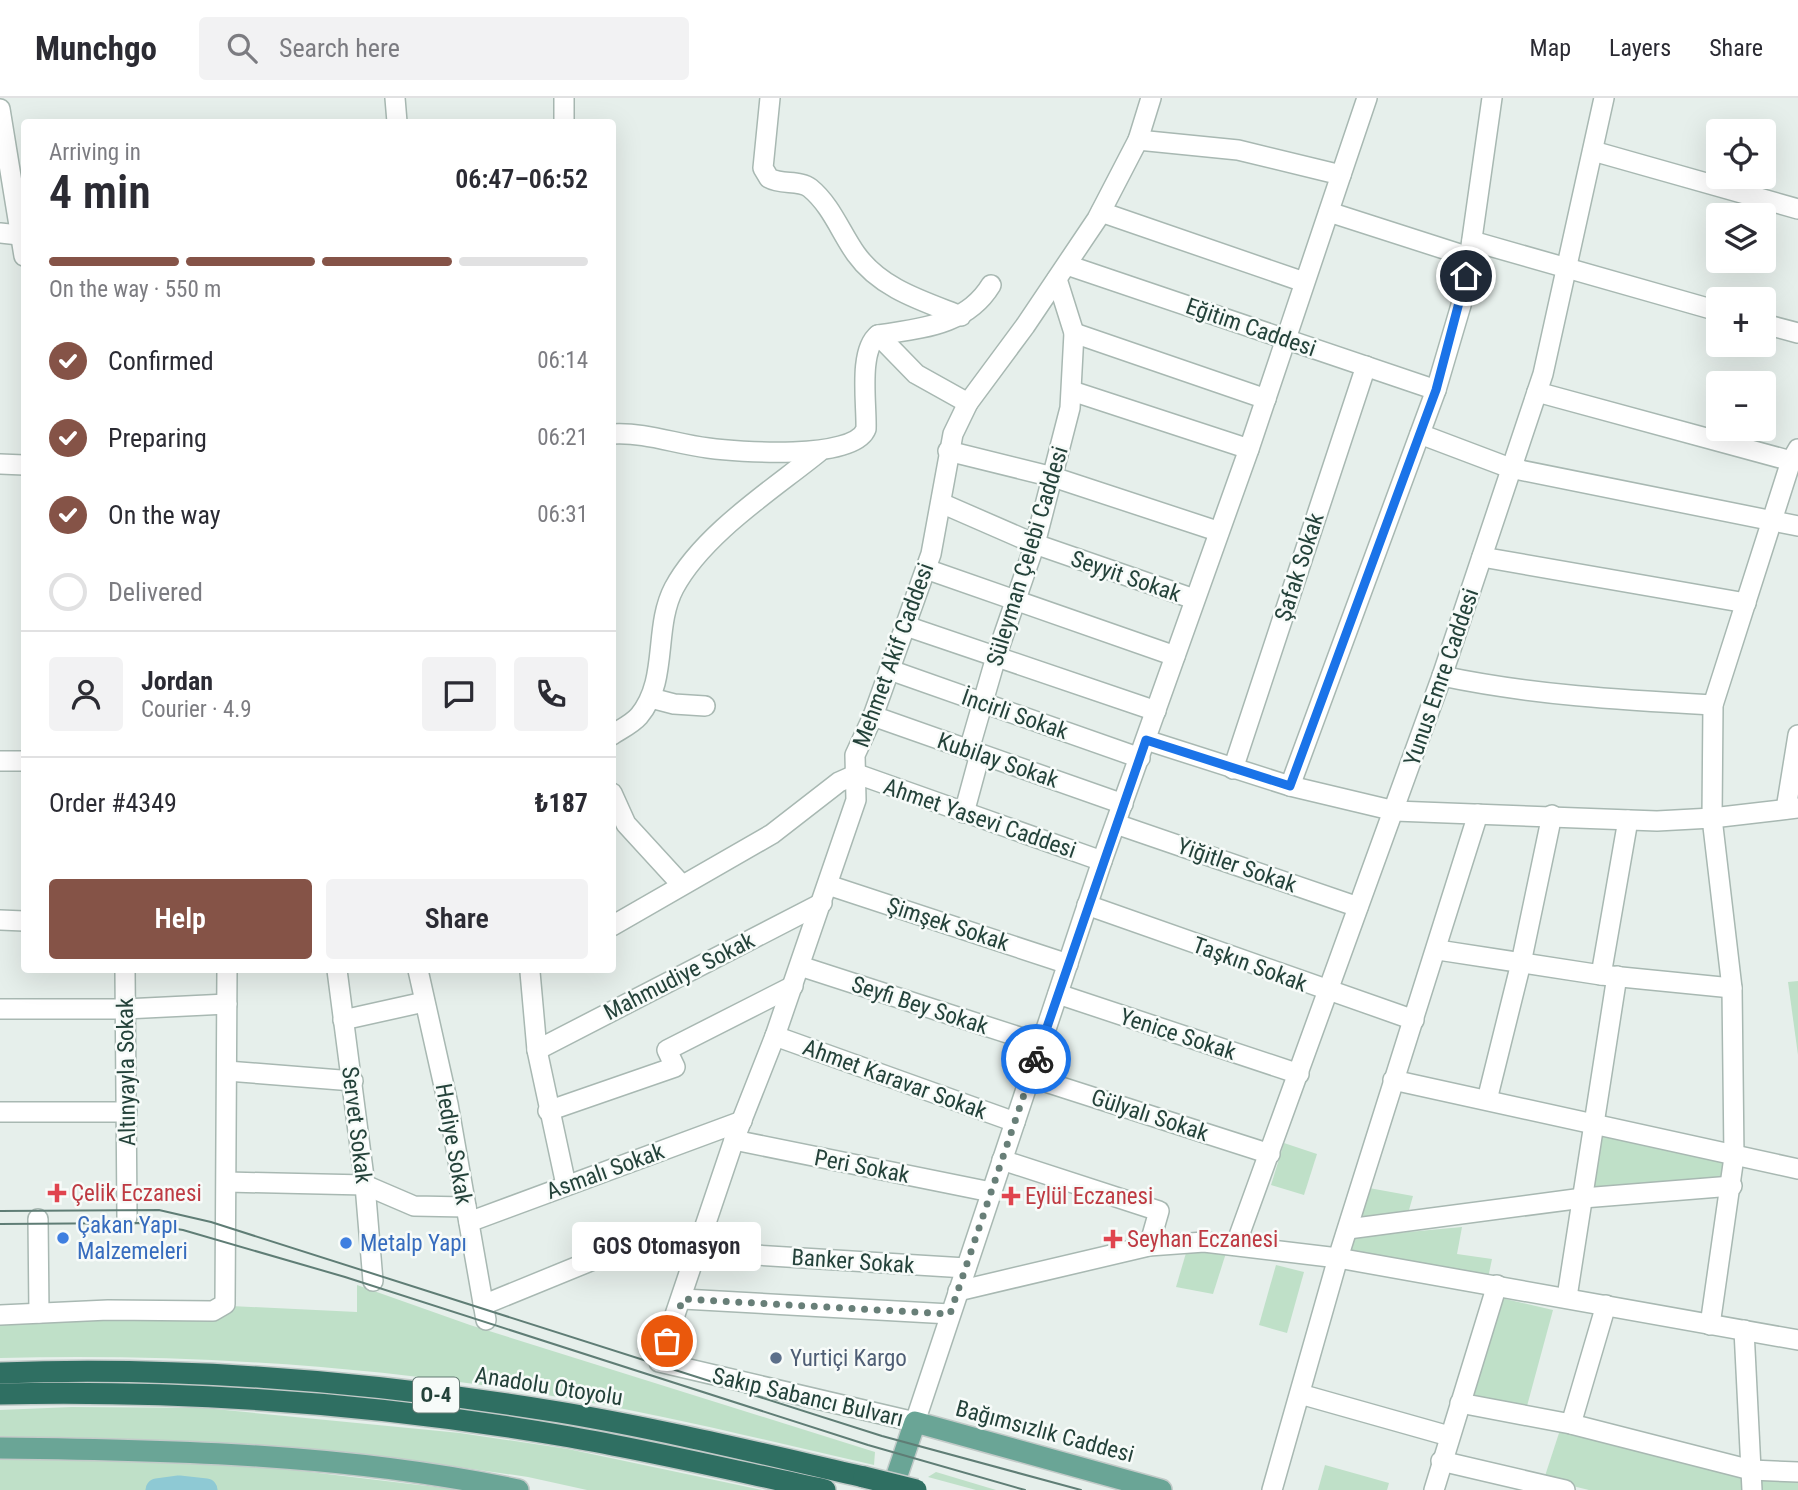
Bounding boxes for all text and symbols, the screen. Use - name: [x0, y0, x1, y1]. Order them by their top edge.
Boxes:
- search box: [199, 17, 689, 80]
- text: Munchgo: [35, 29, 157, 68]
- icon: search: [223, 29, 261, 67]
- text: Search here: [279, 33, 400, 63]
- text: Map: [1530, 34, 1571, 62]
- text: Layers: [1609, 34, 1671, 62]
- text: Share: [1709, 34, 1763, 62]
- map controls: [1706, 119, 1776, 441]
- button: locate: [1706, 119, 1776, 189]
- text: Arriving in: [49, 139, 141, 166]
- text: 06:47–06:52: [455, 164, 588, 194]
- text: 4 min: [49, 165, 151, 219]
- button: layers: [1706, 203, 1776, 273]
- pin: [1436, 246, 1496, 306]
- icon: home: [1447, 257, 1485, 295]
- text: On the way · 550 m: [49, 276, 221, 303]
- button: +: [1706, 287, 1776, 357]
- street label: Eğitim Caddesi: [1182, 293, 1320, 362]
- icon: check: [49, 342, 87, 380]
- text: Confirmed: [108, 346, 214, 376]
- text: 06:14: [537, 347, 588, 374]
- button: −: [1706, 371, 1776, 441]
- icon: check: [49, 419, 87, 457]
- text: Preparing: [108, 423, 207, 453]
- text: 06:21: [537, 424, 588, 451]
- street label: Süleyman Çelebi Caddesi: [981, 443, 1074, 669]
- icon: check: [49, 496, 87, 534]
- text: On the way: [108, 500, 221, 530]
- text: 06:31: [537, 501, 588, 528]
- street label: Şafak Sokak: [1269, 509, 1330, 625]
- street label: Seyyit Sokak: [1067, 545, 1185, 608]
- street label: Mehmet Akif Caddesi: [848, 559, 939, 751]
- text: Delivered: [108, 577, 203, 607]
- street label: Yunus Emre Caddesi: [1398, 585, 1484, 769]
- button: person: [49, 657, 123, 731]
- button: chat: [422, 657, 496, 731]
- button: phone: [514, 657, 588, 731]
- text: Jordan: [141, 666, 213, 696]
- street label: İncirli Sokak: [958, 684, 1072, 745]
- text: Courier · 4.9: [141, 696, 252, 723]
- street label: Kubilay Sokak: [934, 727, 1063, 794]
- street label: Ahmet Yasevi Caddesi: [880, 773, 1080, 864]
- text: Order #4349: [49, 788, 177, 818]
- text: ₺187: [535, 788, 588, 818]
- street label: Yiğitler Sokak: [1174, 832, 1301, 899]
- button: Help: [49, 879, 312, 959]
- button: Share: [326, 879, 588, 959]
- street label: Şimşek Sokak: [883, 892, 1013, 957]
- street label: Mahmudiye Sokak: [599, 927, 760, 1026]
- street label: Taşkın Sokak: [1189, 931, 1311, 998]
- street label: Seyfi Bey Sokak: [848, 971, 992, 1040]
- street label: Altınyayla Sokak: [112, 997, 141, 1146]
- street label: Yenice Sokak: [1116, 1003, 1240, 1066]
- courier: [1001, 1024, 1071, 1094]
- street label: Ahmet Karavar Sokak: [799, 1034, 991, 1125]
- icon: bike: [1017, 1040, 1055, 1078]
- street label: Servet Sokak: [336, 1065, 377, 1186]
- street label: Hediye Sokak: [430, 1081, 478, 1207]
- street label: Gülyalı Sokak: [1088, 1084, 1212, 1147]
- street label: Asmalı Sokak: [543, 1137, 668, 1205]
- street label: Peri Sokak: [812, 1144, 912, 1189]
- place label: Çelik Eczanesi: [71, 1180, 202, 1207]
- place label: Eylül Eczanesi: [1025, 1183, 1153, 1210]
- marker: Çelik Eczanesi: [49, 1185, 65, 1201]
- marker: Eylül Eczanesi: [1003, 1188, 1019, 1204]
- place label: Çakan Yapı Malzemeleri: [77, 1212, 188, 1265]
- callout: GOS Otomasyon: [572, 1222, 762, 1271]
- place label: Seyhan Eczanesi: [1127, 1226, 1278, 1253]
- marker: Çakan Yapı Malzemeleri: [55, 1230, 71, 1246]
- place label: Metalp Yapı: [360, 1230, 467, 1257]
- marker: Seyhan Eczanesi: [1105, 1231, 1121, 1247]
- text: GOS Otomasyon: [592, 1233, 741, 1260]
- marker: Metalp Yapı: [338, 1235, 354, 1251]
- street label: Banker Sokak: [791, 1244, 916, 1279]
- pin: [637, 1311, 697, 1371]
- icon: bag: [648, 1322, 686, 1360]
- place label: Yurtiçi Kargo: [790, 1345, 907, 1372]
- marker: Yurtiçi Kargo: [768, 1350, 784, 1366]
- street label: Anadolu Otoyolu: [473, 1361, 625, 1411]
- street label: Sakıp Sabancı Bulvarı: [710, 1362, 906, 1433]
- road number: O-4: [413, 1378, 459, 1412]
- street label: Bağımsızlık Caddesi: [953, 1395, 1137, 1468]

